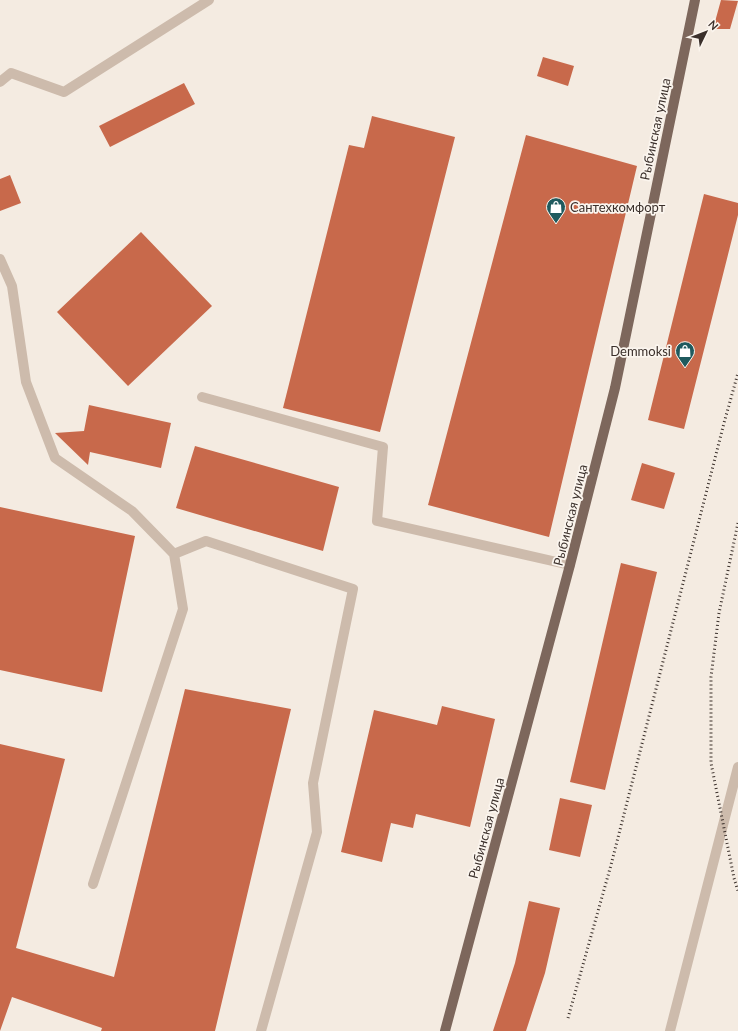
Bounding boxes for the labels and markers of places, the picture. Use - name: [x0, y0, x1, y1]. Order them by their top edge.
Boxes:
- shop icon: Сантехкомфорт: [545, 196, 567, 224]
- place label: Сантехкомфорт: [570, 199, 666, 215]
- shop icon: Demmoksi: [674, 340, 696, 368]
- place label: Demmoksi: [610, 343, 671, 359]

